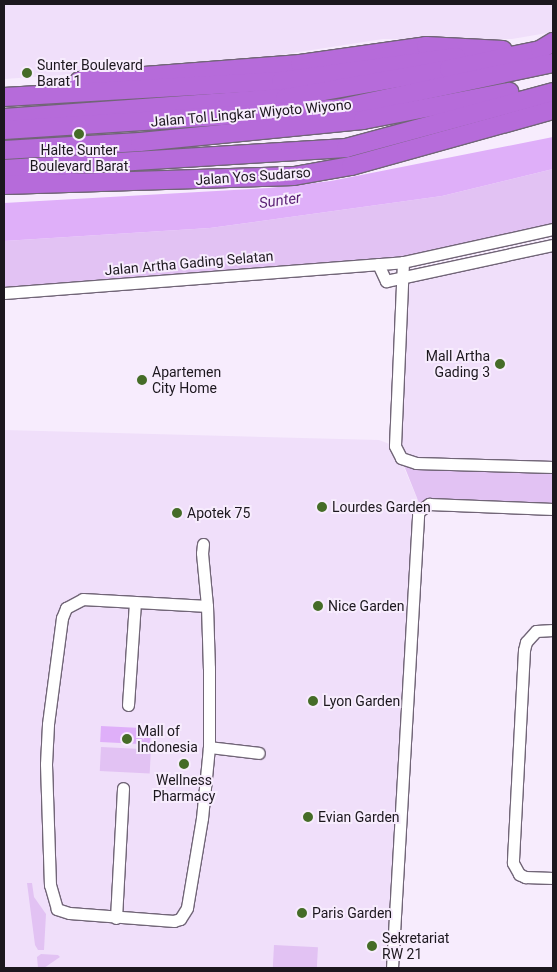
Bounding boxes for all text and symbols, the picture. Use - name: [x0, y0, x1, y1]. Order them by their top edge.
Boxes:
- place label: Sunter Boulevard Barat 1: [37, 57, 143, 90]
- marker: Sunter Boulevard Barat 1: [21, 67, 33, 79]
- street label: Jalan Tol Lingkar Wiyoto Wiyono: [150, 96, 352, 130]
- marker: Halte Sunter Boulevard Barat: [73, 128, 85, 140]
- place label: Halte Sunter Boulevard Barat: [30, 142, 128, 174]
- street label: Jalan Yos Sudarso: [195, 164, 311, 188]
- water label: Sunter: [258, 189, 302, 213]
- street label: Jalan Artha Gading Selatan: [104, 247, 274, 279]
- place label: Mall Artha Gading 3: [426, 348, 490, 381]
- marker: Mall Artha Gading 3: [494, 358, 506, 370]
- place label: Apartemen City Home: [152, 364, 221, 397]
- marker: Apartemen City Home: [136, 374, 148, 386]
- place label: Lourdes Garden: [332, 499, 431, 515]
- marker: Lourdes Garden: [316, 501, 328, 513]
- place label: Apotek 75: [187, 505, 250, 521]
- marker: Apotek 75: [171, 507, 183, 519]
- place label: Nice Garden: [328, 598, 404, 614]
- marker: Nice Garden: [312, 600, 324, 612]
- place label: Lyon Garden: [323, 693, 400, 709]
- marker: Lyon Garden: [307, 695, 319, 707]
- place label: Mall of Indonesia: [137, 723, 198, 756]
- marker: Mall of Indonesia: [121, 733, 133, 745]
- marker: Wellness Pharmacy: [178, 758, 190, 770]
- place label: Wellness Pharmacy: [153, 772, 215, 804]
- place label: Evian Garden: [318, 809, 400, 825]
- marker: Evian Garden: [302, 811, 314, 823]
- place label: Paris Garden: [312, 905, 392, 921]
- marker: Paris Garden: [296, 907, 308, 919]
- place label: Sekretariat RW 21: [382, 930, 449, 962]
- marker: Sekretariat RW 21: [366, 940, 378, 952]

